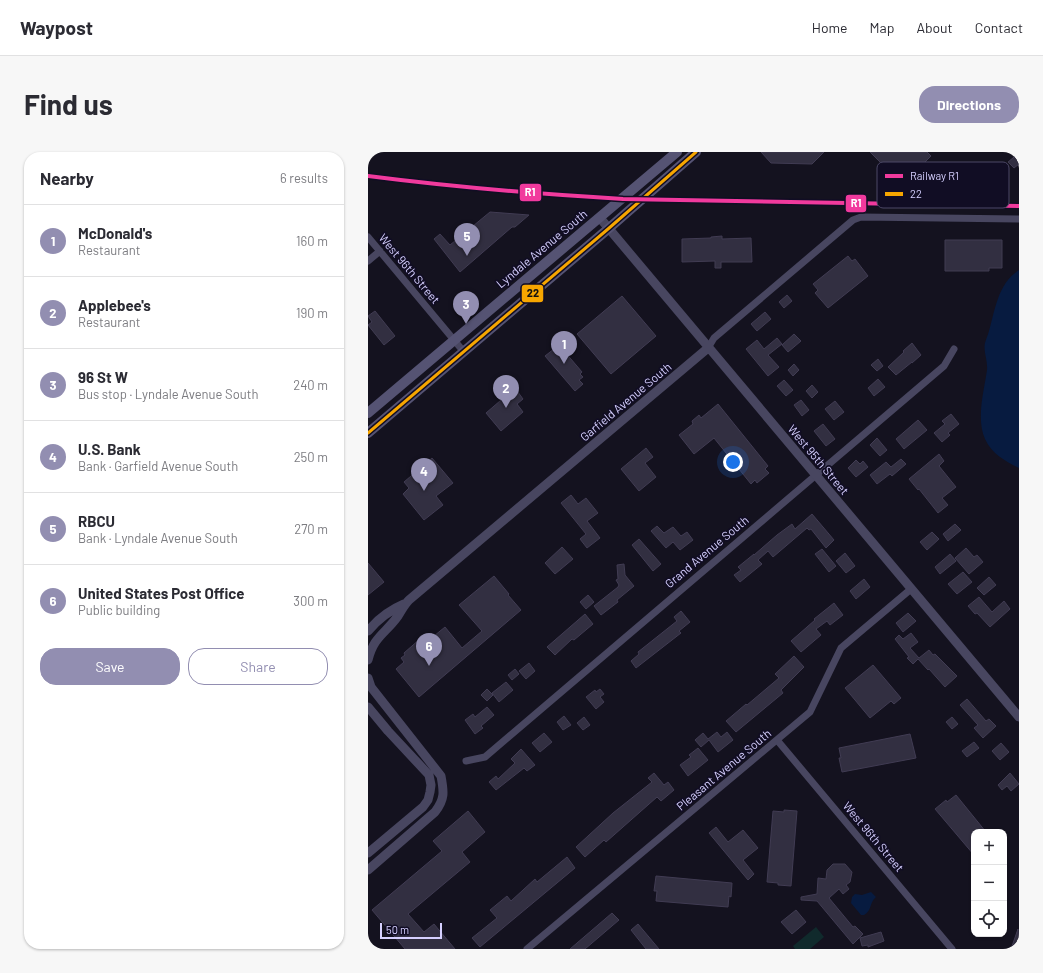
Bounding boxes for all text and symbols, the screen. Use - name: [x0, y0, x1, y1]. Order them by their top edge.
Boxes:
- text: Waypost: [20, 16, 93, 39]
- text: Home: [812, 19, 848, 36]
- text: Map: [870, 19, 894, 36]
- text: About: [916, 19, 953, 36]
- text: Contact: [975, 19, 1023, 36]
- button: Directions: [919, 86, 1019, 123]
- text: Find us: [24, 87, 113, 121]
- legend: [877, 162, 1009, 208]
- text: Nearby: [40, 168, 94, 188]
- text: Railway R1: [910, 169, 959, 182]
- text: 6 results: [280, 170, 328, 186]
- line badge: R1: [519, 183, 542, 202]
- text: R1: [525, 185, 535, 198]
- text: 22: [910, 187, 922, 200]
- line badge: R1: [845, 194, 867, 213]
- text: R1: [851, 196, 861, 209]
- street label: Lyndale Avenue South: [493, 206, 590, 290]
- pin: 5: [454, 223, 480, 256]
- text: McDonald's: [78, 224, 152, 242]
- street label: West 96th Street: [376, 230, 443, 306]
- text: 1: [51, 233, 55, 249]
- text: 160 m: [296, 233, 328, 249]
- text: Restaurant: [78, 242, 140, 258]
- line badge: 22: [521, 284, 544, 303]
- text: 22: [527, 286, 539, 299]
- pin: 3: [453, 291, 479, 324]
- text: Applebee's: [78, 296, 151, 314]
- text: 2: [49, 305, 57, 321]
- text: 190 m: [296, 305, 328, 321]
- text: Restaurant: [78, 314, 140, 330]
- pin: 1: [551, 331, 577, 364]
- street label: Garfield Avenue South: [577, 359, 674, 443]
- text: 96 St W: [78, 368, 128, 386]
- pin: 2: [493, 375, 519, 408]
- text: 3: [49, 377, 57, 393]
- text: 240 m: [293, 377, 328, 393]
- text: Bus stop · Lyndale Avenue South: [78, 386, 258, 402]
- street label: West 95th Street: [785, 421, 852, 497]
- text: U.S. Bank: [78, 440, 141, 458]
- text: 4: [49, 449, 57, 465]
- text: 250 m: [294, 449, 328, 465]
- your location: [723, 452, 743, 472]
- text: Bank · Garfield Avenue South: [78, 458, 238, 474]
- pin: 4: [411, 458, 437, 491]
- text: RBCU: [78, 512, 115, 530]
- street label: Grand Avenue South: [662, 512, 751, 590]
- text: 5: [49, 521, 57, 537]
- text: 270 m: [294, 521, 328, 537]
- text: Bank · Lyndale Avenue South: [78, 530, 238, 546]
- text: United States Post Office: [78, 584, 244, 602]
- text: 6: [50, 593, 56, 609]
- text: 300 m: [293, 593, 328, 609]
- text: Public building: [78, 602, 160, 618]
- pin: 6: [416, 633, 442, 666]
- button: Save: [40, 648, 180, 685]
- button: Share: [188, 648, 328, 685]
- street label: Pleasant Avenue South: [673, 726, 773, 813]
- street label: West 96th Street: [840, 798, 907, 874]
- map controls: [971, 829, 1007, 937]
- button: +: [971, 829, 1007, 865]
- button: −: [971, 865, 1007, 901]
- button: locate: [971, 901, 1007, 937]
- scale bar: [380, 921, 442, 940]
- text: 50 m: [386, 923, 409, 936]

